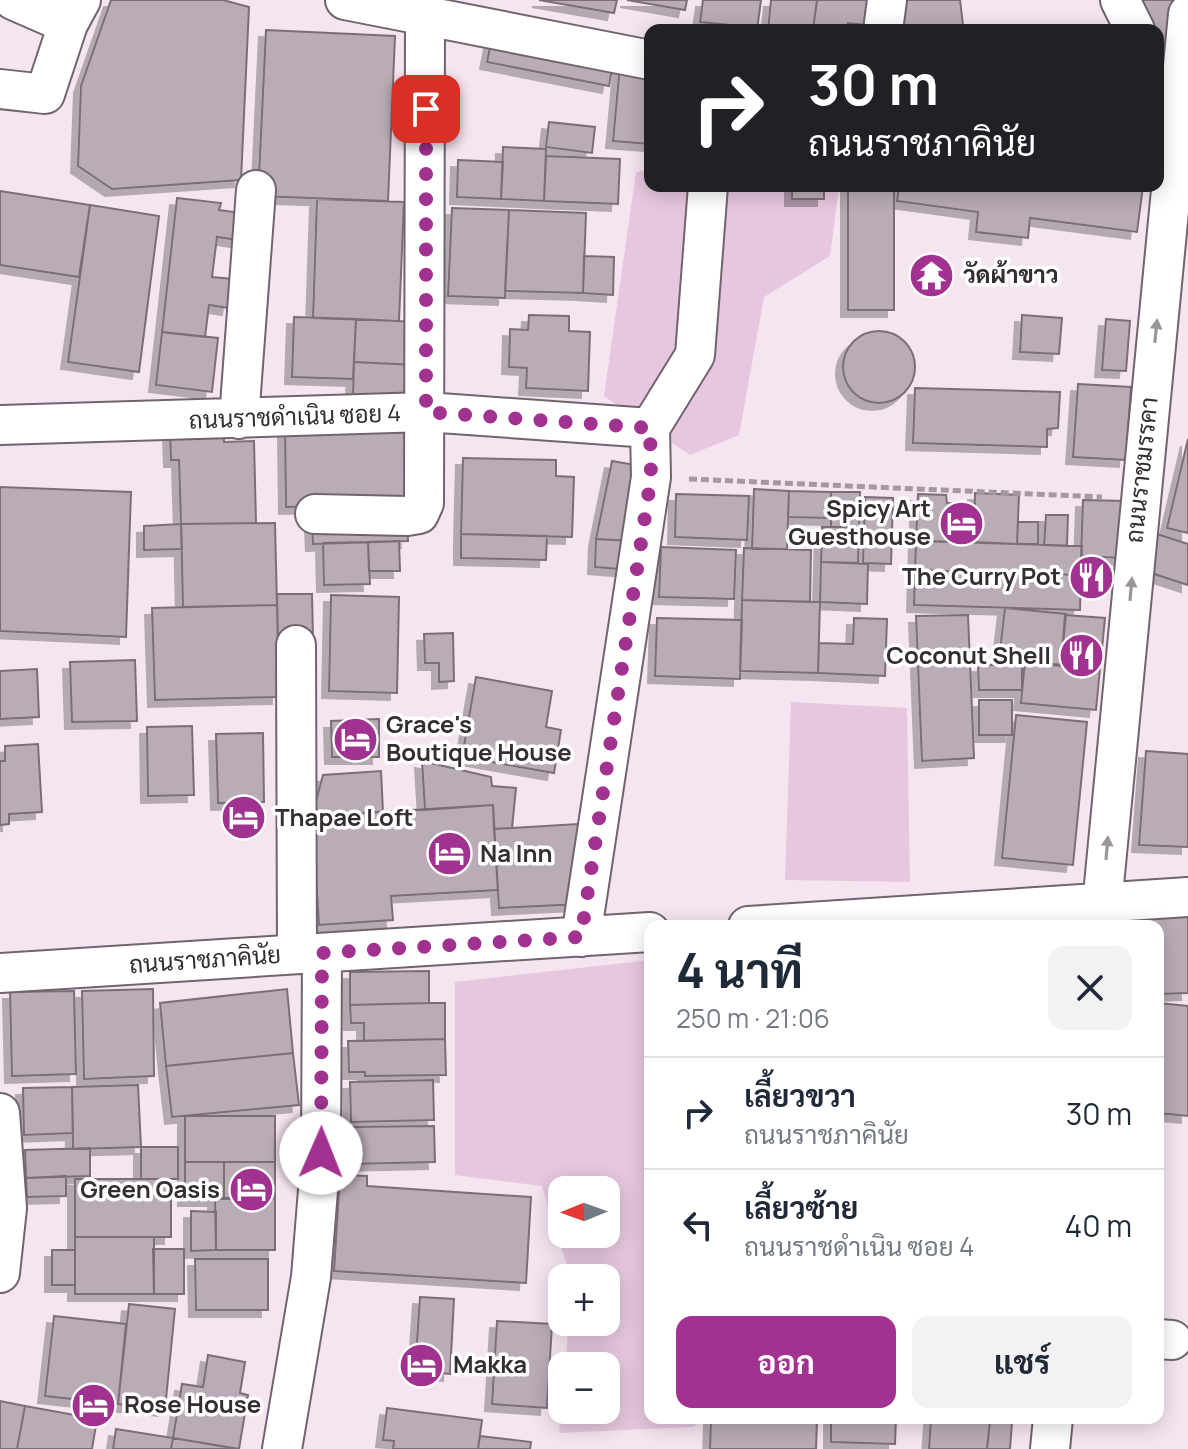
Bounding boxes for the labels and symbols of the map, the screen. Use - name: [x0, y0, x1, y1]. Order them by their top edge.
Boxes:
- pin: [392, 75, 460, 143]
- temple icon: วัดผ้าขาว: [908, 251, 956, 299]
- place label: วัดผ้าขาว: [963, 257, 1059, 290]
- one-way arrow: [1149, 318, 1162, 343]
- street label: ถนนราชดำเนิน ซอย 4: [188, 395, 402, 436]
- street label: ถนนราชมรรคา: [1116, 395, 1165, 544]
- place label: Spicy Art Guesthouse: [788, 491, 931, 552]
- hotel icon: Spicy Art Guesthouse: [938, 499, 986, 547]
- restaurant icon: The Curry Pot: [1068, 553, 1116, 601]
- place label: The Curry Pot: [902, 559, 1061, 592]
- one-way arrow: [1125, 576, 1138, 601]
- restaurant icon: Coconut Shell: [1058, 632, 1106, 680]
- place label: Coconut Shell: [886, 638, 1051, 671]
- place label: Grace's Boutique House: [386, 707, 572, 768]
- hotel icon: Grace's Boutique House: [331, 715, 379, 763]
- hotel icon: Thapae Loft: [220, 794, 268, 842]
- place label: Thapae Loft: [275, 800, 413, 833]
- hotel icon: Na Inn: [425, 830, 473, 878]
- one-way arrow: [1101, 835, 1114, 860]
- place label: Na Inn: [480, 836, 553, 869]
- street label: ถนนราชภาคินัย: [128, 937, 282, 980]
- position arrow: [279, 1111, 363, 1195]
- hotel icon: Green Oasis: [227, 1166, 275, 1214]
- place label: Green Oasis: [80, 1172, 220, 1205]
- north arrow: [548, 1176, 620, 1248]
- hotel icon: Makka: [398, 1341, 446, 1389]
- place label: Makka: [453, 1347, 527, 1380]
- hotel icon: Rose House: [69, 1381, 117, 1429]
- place label: Rose House: [124, 1387, 261, 1420]

